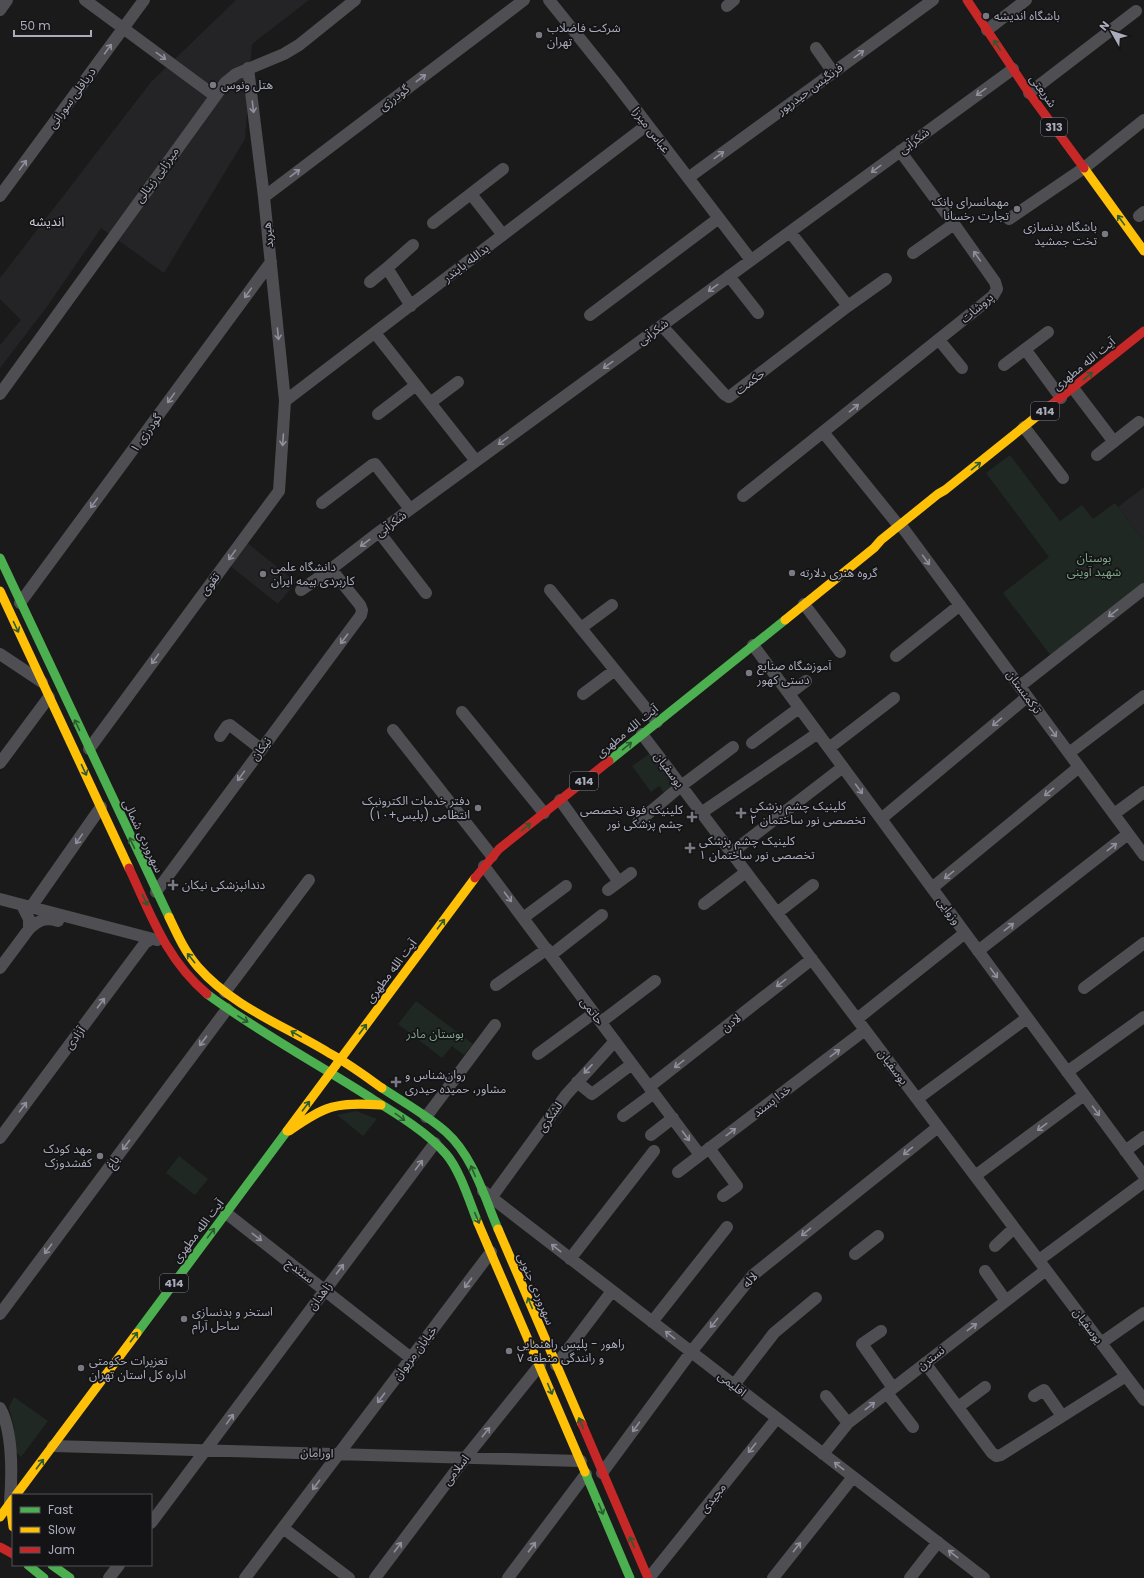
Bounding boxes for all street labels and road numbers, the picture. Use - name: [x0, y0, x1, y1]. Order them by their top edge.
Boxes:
- street label: فرنگیس حیدرپور: [773, 59, 846, 119]
- street label: دریاقلی سورانی: [44, 63, 100, 132]
- street label: شریعتی: [1026, 71, 1061, 111]
- street label: گودرزی: [375, 80, 413, 115]
- street label: عباس میرزا: [628, 103, 674, 156]
- road number: 313: [1041, 118, 1067, 136]
- street label: شکرآبی: [895, 123, 933, 158]
- street label: میرزایی زینالی: [131, 143, 183, 206]
- street label: هیربد: [258, 221, 277, 249]
- street label: یدالله بایندر: [438, 240, 492, 286]
- street label: پروشات: [957, 289, 997, 327]
- street label: شکرآبی: [634, 314, 672, 349]
- street label: آیت الله مطهری: [1049, 333, 1119, 394]
- street label: حکمت: [731, 365, 768, 398]
- road number: 414: [1031, 402, 1059, 420]
- street label: گودرزی ۱: [126, 409, 166, 456]
- street label: شکرآبی: [372, 506, 410, 541]
- street label: تقوی: [196, 568, 224, 599]
- street label: ترکمنستان: [1003, 666, 1046, 717]
- street label: آیت الله مطهری: [592, 700, 662, 761]
- street label: نیکان: [246, 733, 275, 764]
- street label: یوسفیان: [650, 748, 689, 791]
- road number: 414: [570, 772, 598, 790]
- street label: سهروردی شمالی: [119, 796, 168, 875]
- street label: وزوایی: [934, 893, 965, 928]
- street label: آیت الله مطهری: [361, 935, 421, 1006]
- street label: حاتمی: [577, 994, 608, 1028]
- street label: لادن: [717, 1009, 744, 1036]
- street label: آزادی: [60, 1022, 89, 1053]
- street label: یوسفیان: [874, 1045, 913, 1088]
- street label: خدا پسند: [749, 1081, 794, 1121]
- street label: لشگری: [533, 1098, 566, 1135]
- street label: باغ: [102, 1151, 124, 1173]
- street label: آیت الله مطهری: [168, 1195, 228, 1266]
- street label: سهروردی جنوبی: [514, 1250, 559, 1327]
- street label: سنندج: [282, 1254, 318, 1288]
- street label: لاله: [738, 1268, 761, 1291]
- road number: 414: [160, 1274, 188, 1292]
- street label: زاهدان: [303, 1278, 336, 1313]
- street label: یوسفیان: [1069, 1304, 1108, 1347]
- street label: خیابان مریوان: [388, 1322, 441, 1383]
- street label: نسترن: [913, 1341, 948, 1374]
- street label: اقلیمی: [714, 1367, 750, 1400]
- street label: اورامان: [300, 1443, 334, 1462]
- street label: اسلامی: [438, 1451, 473, 1489]
- street label: مجیدی: [695, 1479, 730, 1516]

